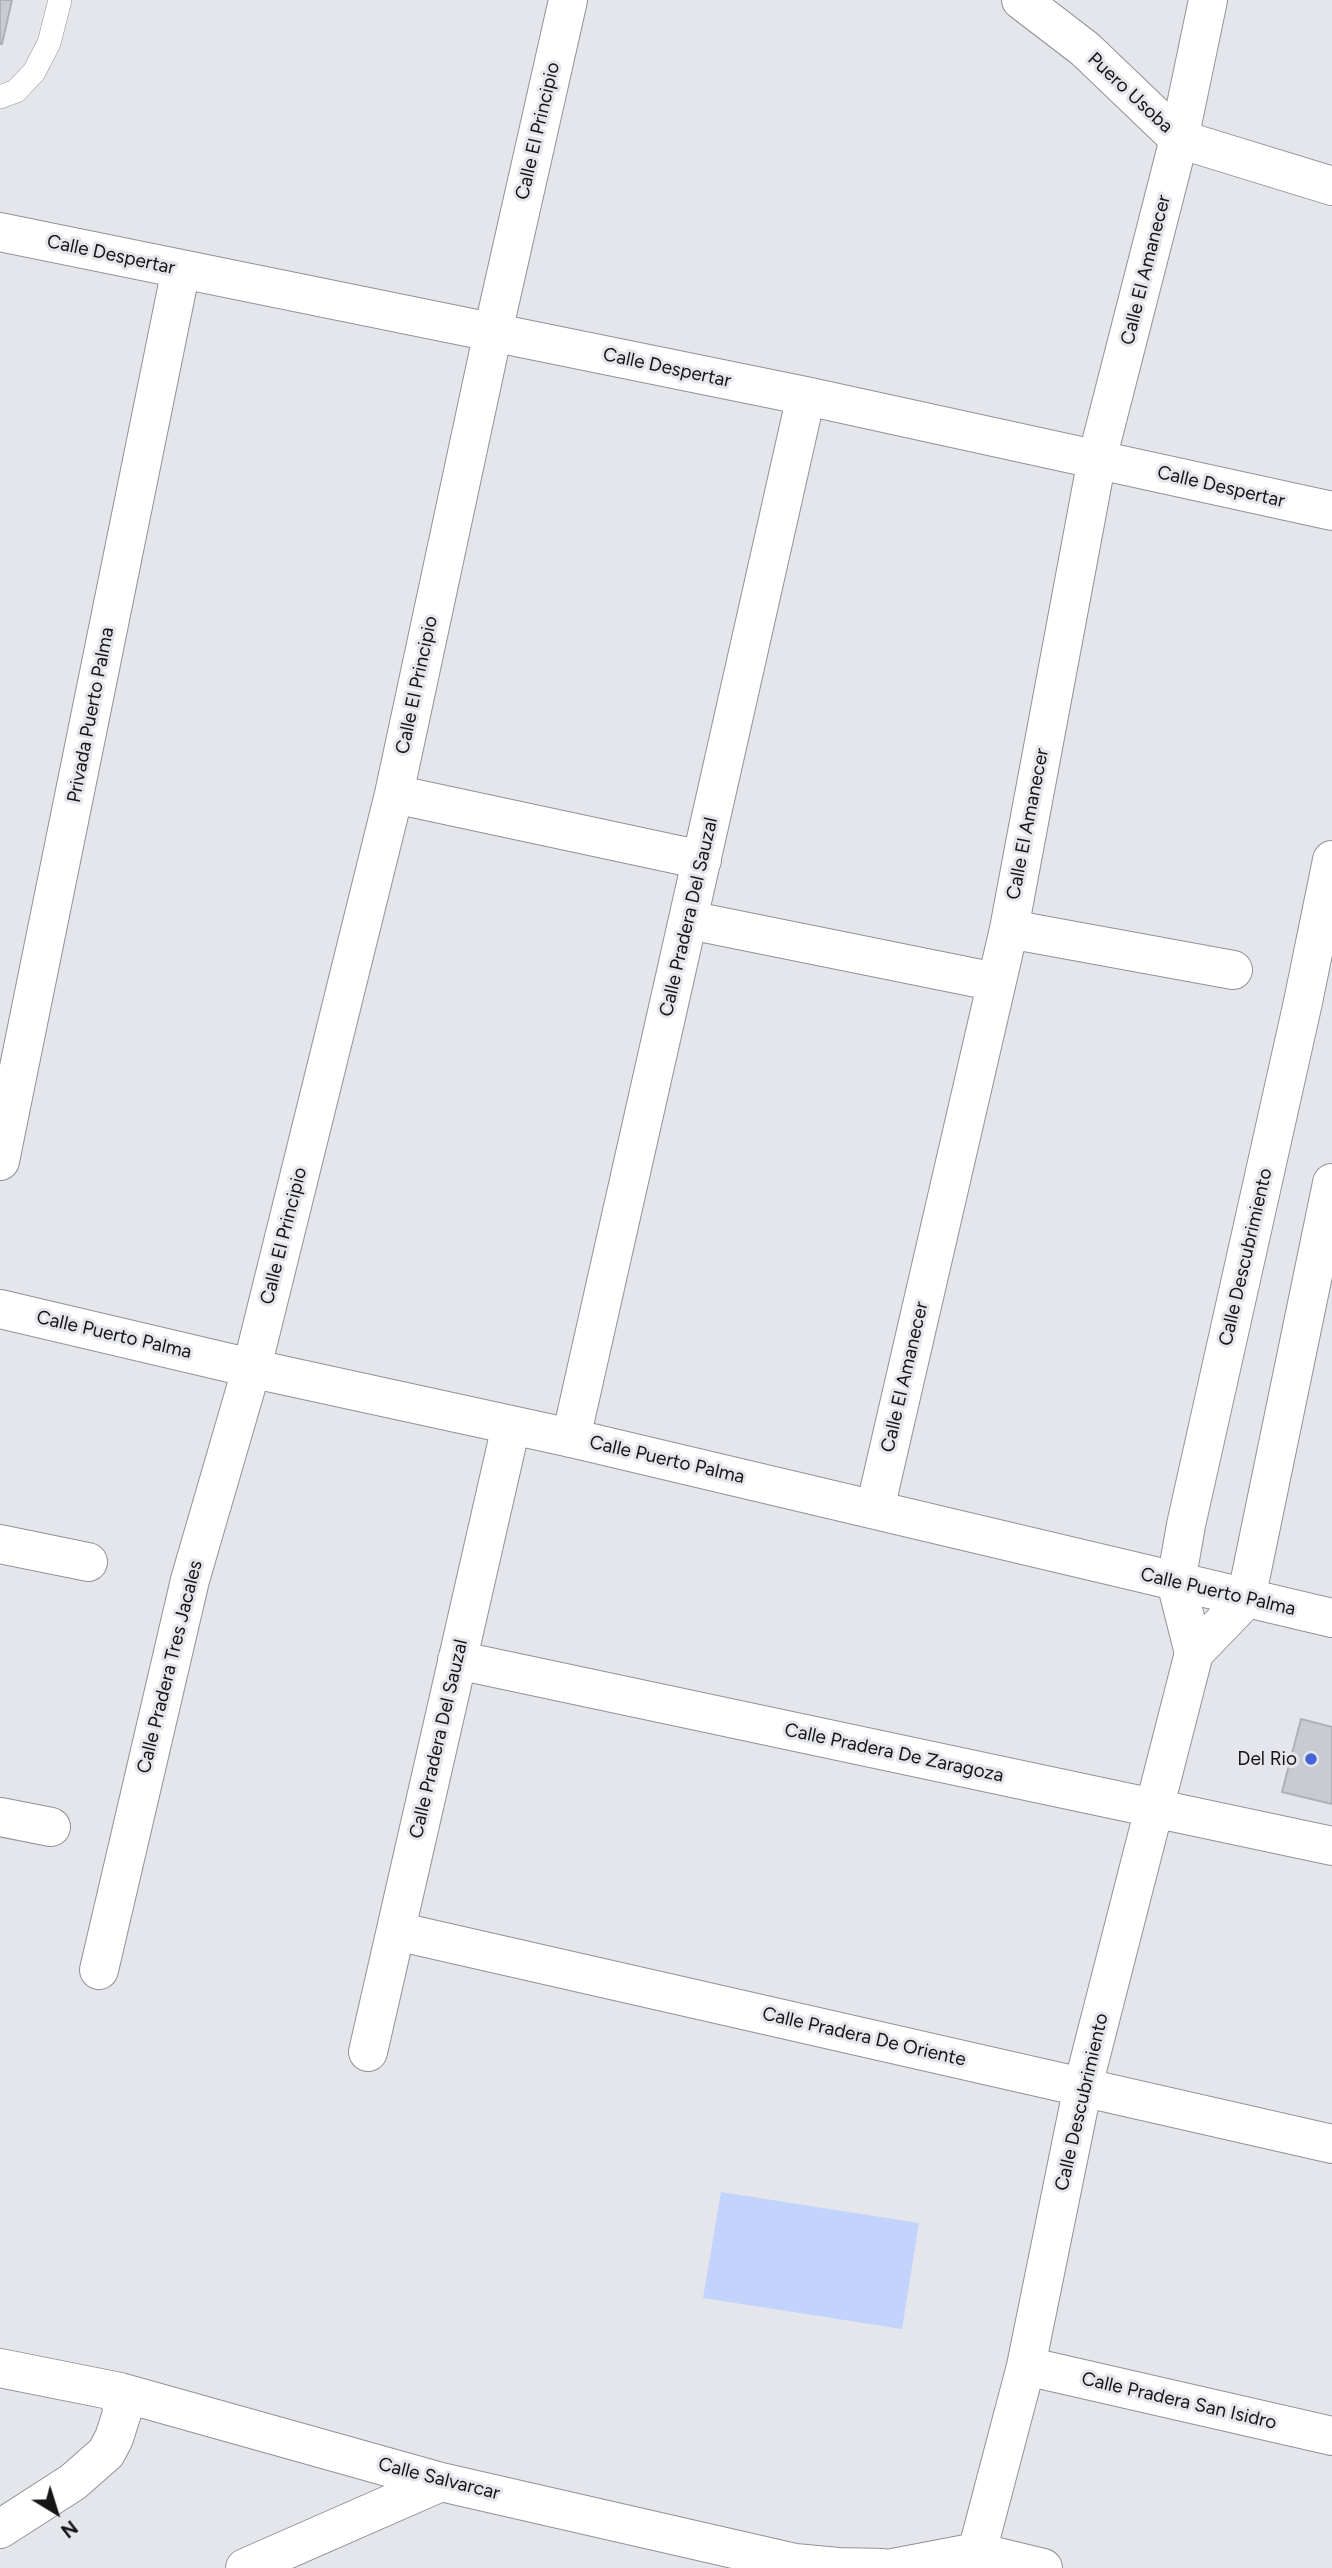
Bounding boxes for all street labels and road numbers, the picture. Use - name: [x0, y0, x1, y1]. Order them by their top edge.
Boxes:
- street label: Puero Usoba: [1083, 48, 1177, 138]
- street label: Calle El Principio: [511, 60, 565, 202]
- street label: Calle El Amanecer: [1116, 193, 1176, 347]
- street label: Calle Despertar: [45, 230, 177, 280]
- street label: Calle Despertar: [601, 343, 733, 393]
- street label: Calle Despertar: [1155, 461, 1287, 513]
- street label: Calle El Principio: [391, 614, 443, 756]
- street label: Privada Puerto Palma: [63, 625, 119, 805]
- street label: Calle El Amanecer: [1002, 746, 1054, 902]
- street label: Calle Pradera Del Sauzal: [655, 815, 723, 1019]
- street label: Calle El Principio: [256, 1165, 312, 1307]
- street label: Calle Descubrimiento: [1214, 1166, 1278, 1348]
- street label: Calle El Amanecer: [877, 1300, 933, 1454]
- street label: Calle Puerto Palma: [34, 1306, 194, 1364]
- street label: Calle Puerto Palma: [587, 1431, 747, 1489]
- street label: Calle Pradera Tres Jacales: [132, 1558, 208, 1776]
- street label: Calle Puerto Palma: [1138, 1563, 1298, 1621]
- street label: Calle Pradera Del Sauzal: [405, 1637, 473, 1841]
- street label: Calle Pradera De Zaragoza: [782, 1719, 1006, 1787]
- street label: Calle Pradera De Oriente: [760, 2002, 968, 2072]
- street label: Calle Descubrimiento: [1050, 2011, 1114, 2193]
- street label: Calle Pradera San Isidro: [1079, 2367, 1279, 2435]
- street label: Calle Salvarcar: [376, 2453, 502, 2505]

